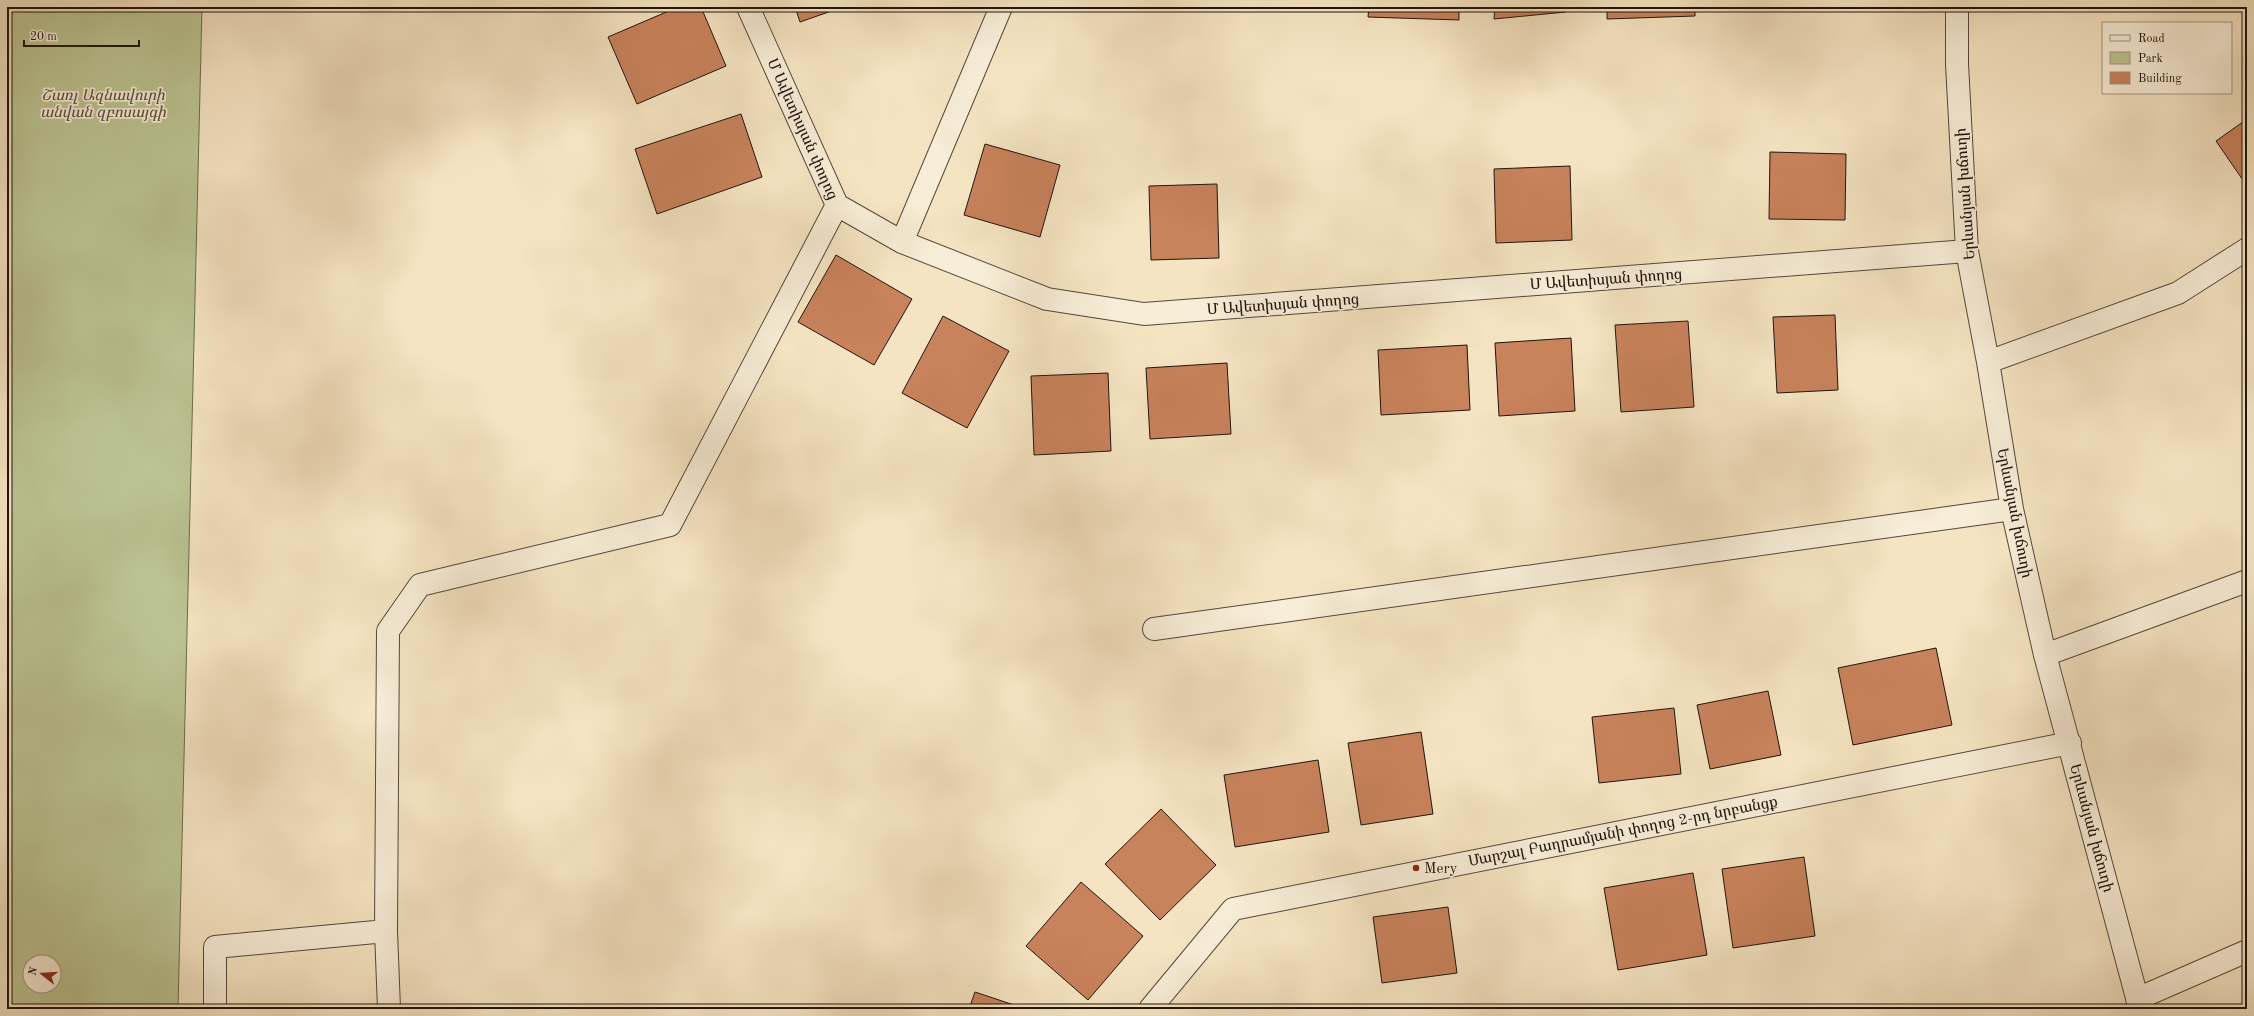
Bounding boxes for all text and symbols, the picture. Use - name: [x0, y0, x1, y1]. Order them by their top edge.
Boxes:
- scale bar: [24, 22, 139, 48]
- legend: [2102, 22, 2232, 94]
- text: 20 m: [30, 31, 57, 43]
- text: Road: [2138, 33, 2165, 45]
- text: Park: [2138, 53, 2163, 65]
- street label: Մ Ավետիսյան փողոց: [764, 56, 840, 202]
- text: Building: [2138, 73, 2182, 85]
- park label: Շառլ Ազնավուրի անվան զբոսայգի: [40, 88, 166, 121]
- street label: Երևանյան խճուղի: [1953, 127, 1979, 260]
- street label: Մ Ավետիսյան փողոց: [1529, 267, 1683, 293]
- street label: Մ Ավետիսյան փողոց: [1206, 292, 1360, 318]
- street label: Երևանյան խճուղի: [1994, 447, 2035, 580]
- street label: Երևանյան խճուղի: [2066, 762, 2116, 895]
- street label: Մարշալ Բաղրամյանի փողոց 2-րդ նրբանցք: [1467, 794, 1779, 870]
- place label: Mery: [1424, 862, 1458, 877]
- marker: Mery: [1411, 863, 1421, 873]
- north arrow: [22, 954, 62, 994]
- text: N: [27, 965, 41, 977]

